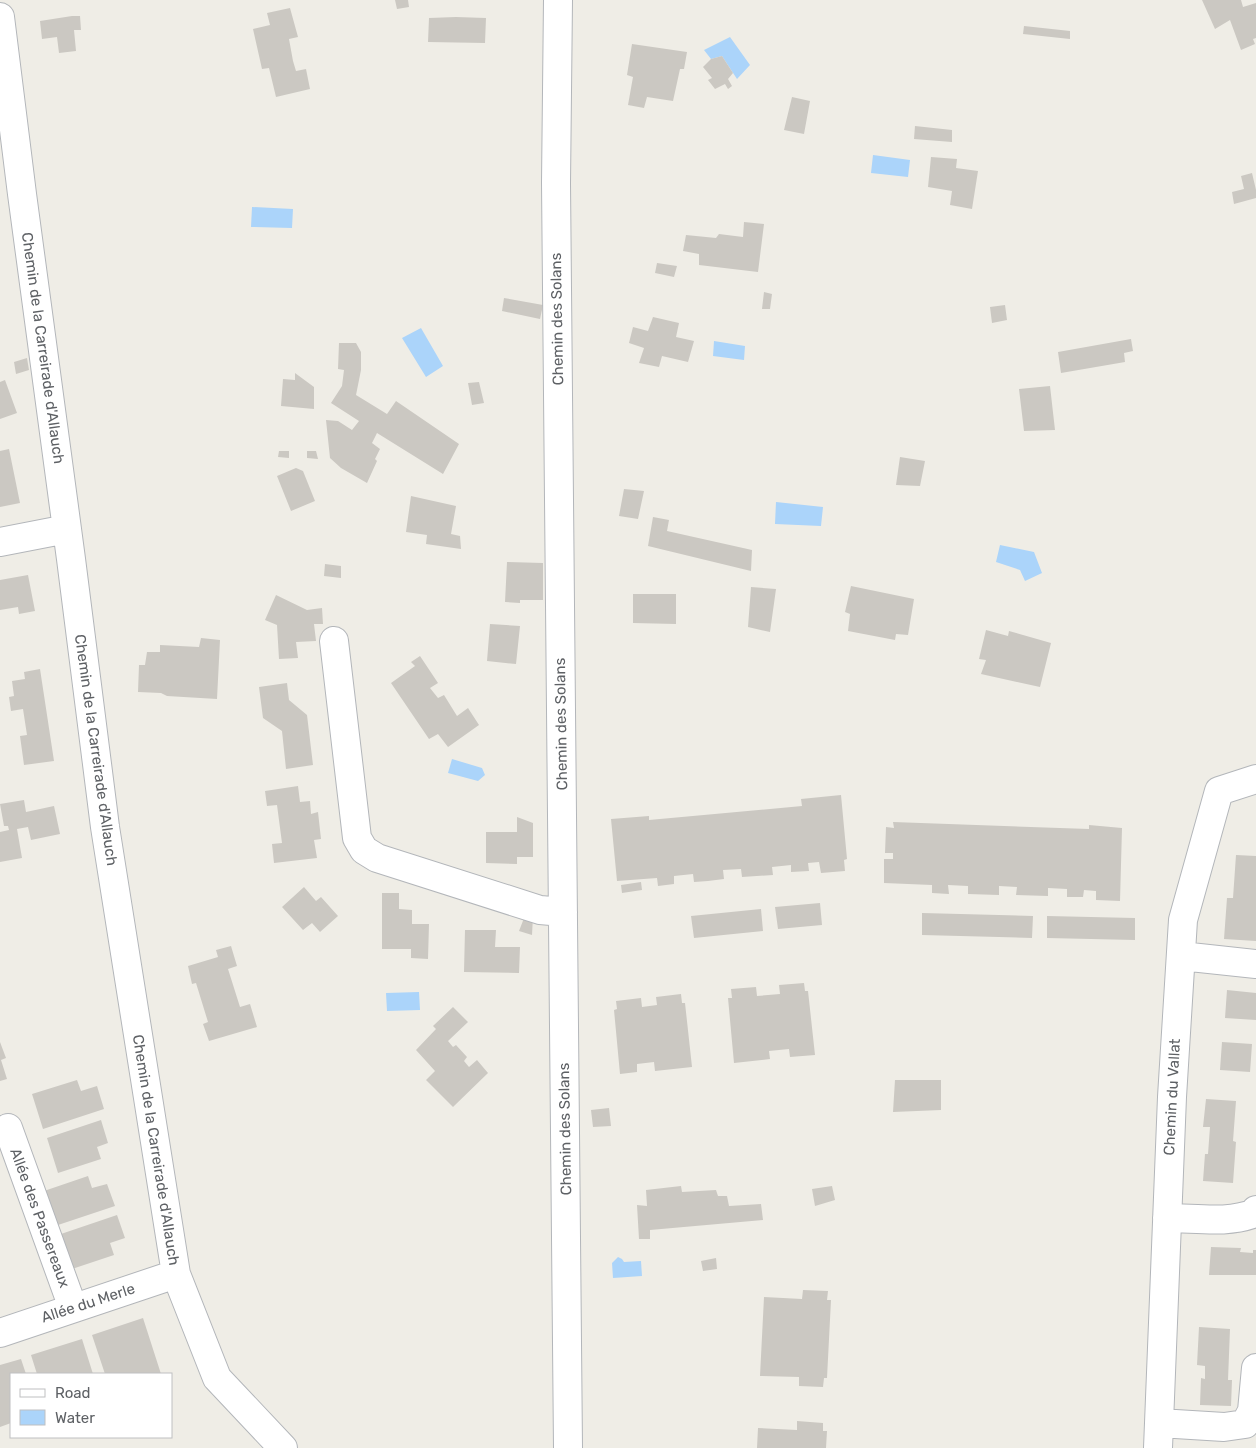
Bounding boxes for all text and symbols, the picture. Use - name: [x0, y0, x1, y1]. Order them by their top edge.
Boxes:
- street label: Chemin de la Carreirade d'Allauch: [18, 231, 68, 465]
- street label: Chemin des Solans: [547, 252, 567, 385]
- street label: Chemin de la Carreirade d'Allauch: [71, 633, 121, 867]
- street label: Chemin des Solans: [551, 657, 571, 790]
- street label: Chemin de la Carreirade d'Allauch: [129, 1033, 183, 1267]
- street label: Chemin du Vallat: [1160, 1038, 1184, 1156]
- street label: Chemin des Solans: [555, 1062, 575, 1195]
- street label: Allée des Passereaux: [6, 1146, 74, 1290]
- street label: Allée du Merle: [39, 1279, 137, 1327]
- legend: [10, 1373, 172, 1438]
- text: Road: [55, 1384, 91, 1402]
- text: Water: [55, 1409, 95, 1427]

